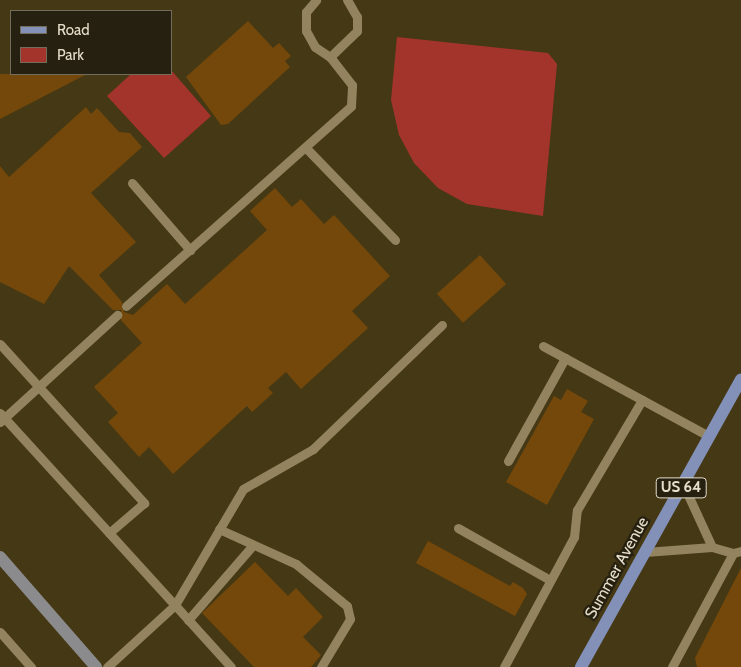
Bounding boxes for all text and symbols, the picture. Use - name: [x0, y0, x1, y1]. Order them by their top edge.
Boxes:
- legend: [10, 10, 172, 75]
- text: Road: [57, 21, 90, 39]
- text: Park: [57, 46, 84, 64]
- road number: US 64: [655, 476, 707, 500]
- street label: Summer Avenue: [581, 514, 653, 622]

